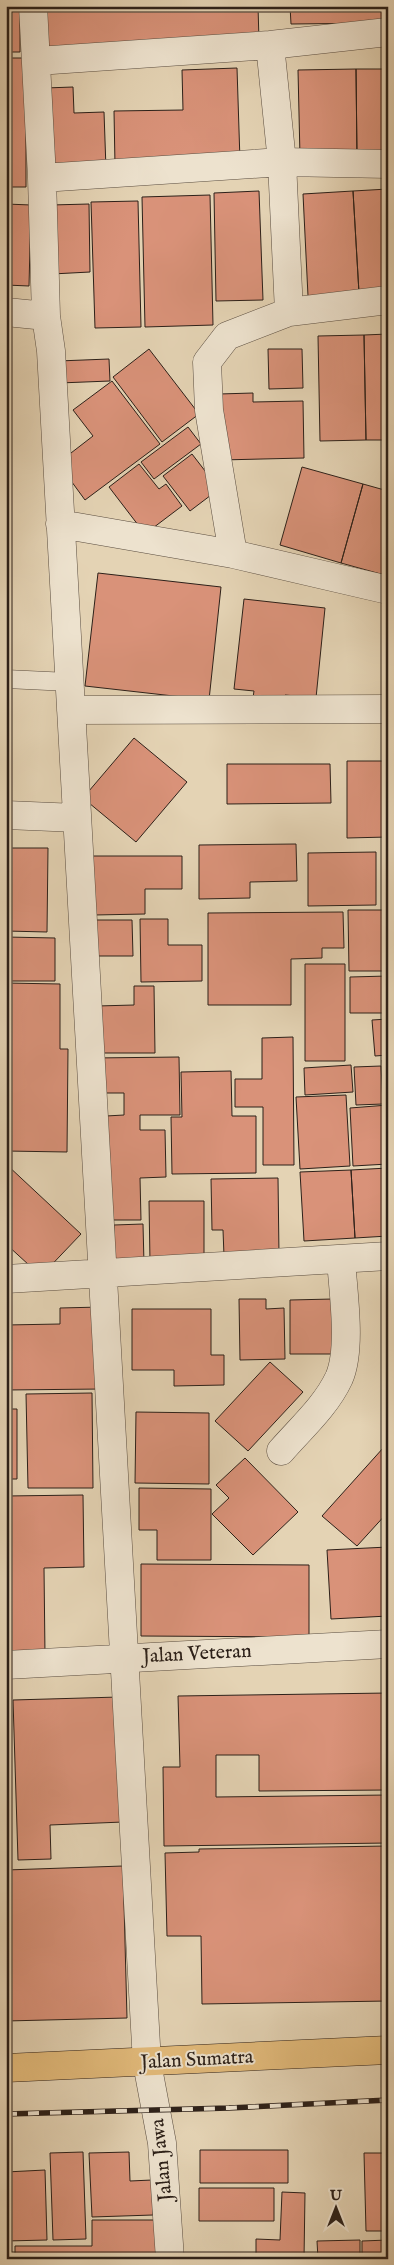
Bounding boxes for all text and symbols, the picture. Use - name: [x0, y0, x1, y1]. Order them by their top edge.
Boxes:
- street label: Jalan Veteran: [140, 1639, 253, 1669]
- street label: Jalan Sumatra: [138, 2045, 254, 2076]
- street label: Jalan Jawa: [145, 2117, 179, 2205]
- north arrow: [312, 2182, 362, 2232]
- text: U: [329, 2187, 343, 2205]

